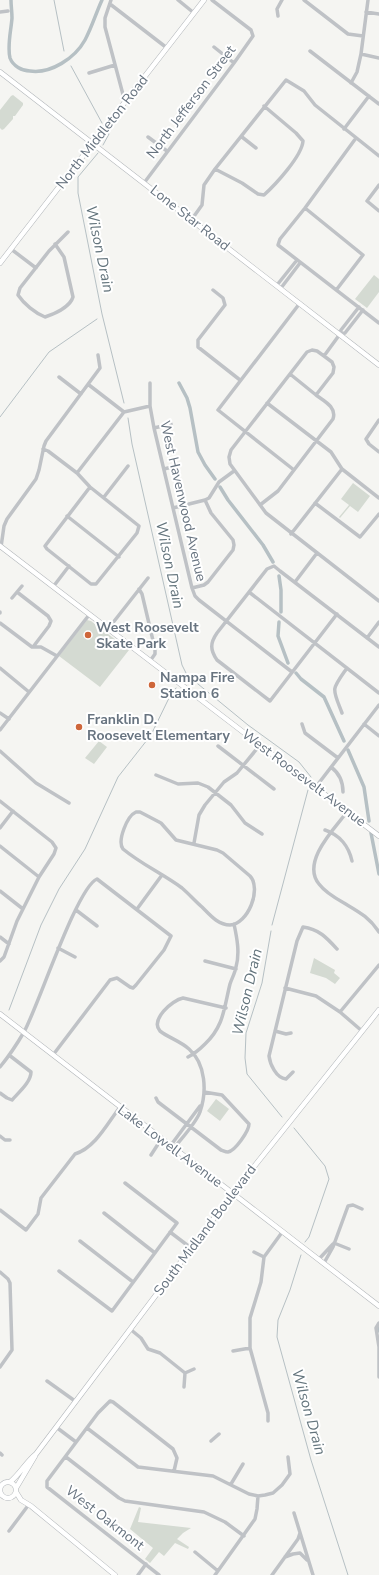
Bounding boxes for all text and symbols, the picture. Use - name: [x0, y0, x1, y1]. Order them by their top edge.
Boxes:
- street label: North Jefferson Street: [142, 41, 240, 163]
- street label: North Middleton Road: [51, 71, 153, 193]
- street label: Lone Star Road: [146, 181, 234, 255]
- water label: Wilson Drain: [81, 204, 119, 294]
- street label: West Havenwood Avenue: [155, 419, 211, 583]
- water label: Wilson Drain: [151, 520, 189, 610]
- place label: West Roosevelt Skate Park: [96, 618, 199, 653]
- marker: West Roosevelt Skate Park: [83, 630, 93, 640]
- place label: Nampa Fire Station 6: [160, 668, 235, 703]
- marker: Nampa Fire Station 6: [147, 680, 157, 690]
- place label: Franklin D. Roosevelt Elementary: [87, 710, 230, 745]
- marker: Franklin D. Roosevelt Elementary: [74, 722, 84, 732]
- street label: West Roosevelt Avenue: [238, 725, 370, 831]
- water label: Wilson Drain: [227, 947, 267, 1037]
- street label: Lake Lowell Avenue: [114, 1100, 226, 1192]
- street label: South Midland Boulevard: [149, 1161, 261, 1299]
- water label: Wilson Drain: [287, 1367, 331, 1457]
- street label: West Oakmont: [62, 1481, 148, 1555]

